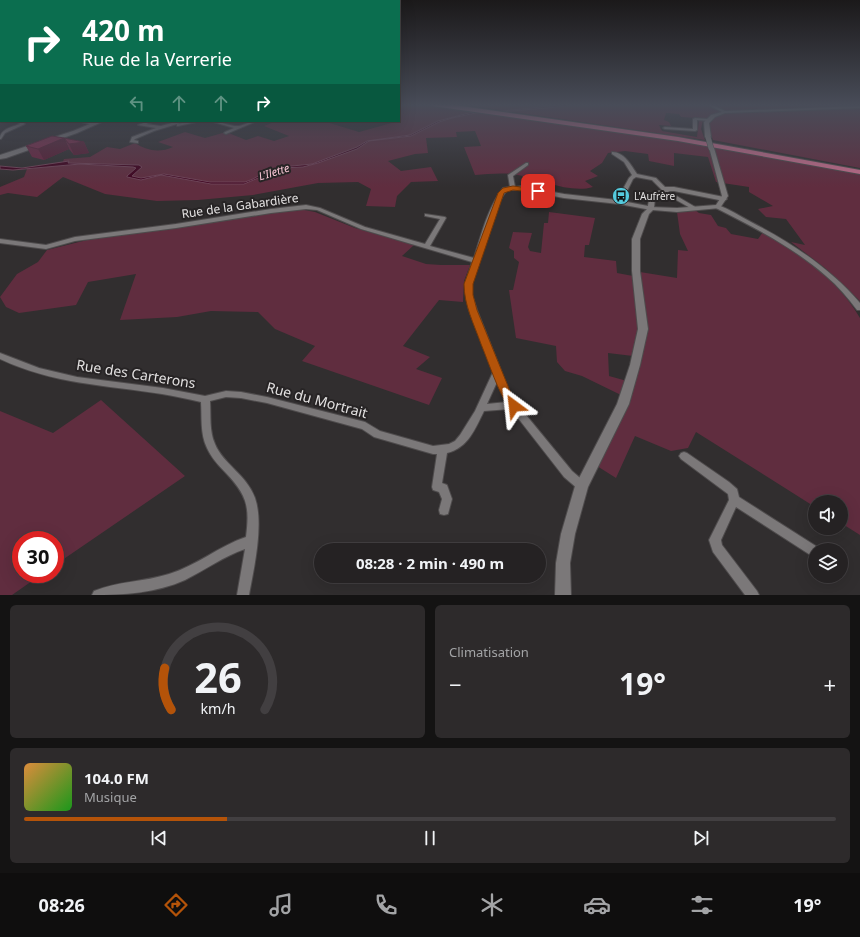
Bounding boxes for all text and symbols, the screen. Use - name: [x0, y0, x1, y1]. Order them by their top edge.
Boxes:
- text: 420 m: [82, 11, 165, 49]
- icon: right: [16, 16, 68, 68]
- text: Rue de la Verrerie: [82, 47, 232, 71]
- icon: left: [126, 92, 148, 114]
- icon: ahead: [168, 92, 190, 114]
- icon: ahead: [210, 92, 232, 114]
- icon: right: [252, 92, 274, 114]
- water label: L'Ilette: [257, 160, 292, 183]
- pin: [521, 174, 555, 208]
- icon: arrive: [527, 180, 549, 202]
- bus stop icon: L'Aufrère: [611, 186, 631, 206]
- street label: Rue de la Gabardière: [180, 189, 300, 222]
- place label: L'Aufrère: [634, 189, 676, 203]
- street label: Rue des Carterons: [75, 355, 197, 392]
- street label: Rue du Mortrait: [265, 377, 370, 422]
- position arrow: [493, 385, 535, 427]
- map controls: [808, 495, 848, 583]
- button: sound: [808, 495, 848, 535]
- speed limit sign: 30: [12, 531, 64, 583]
- button: layers: [808, 543, 848, 583]
- text: 08:28 · 2 min · 490 m: [356, 553, 504, 573]
- text: Climatisation: [449, 643, 529, 661]
- text: 26: [194, 648, 241, 704]
- text: 19°: [619, 663, 666, 704]
- text: −: [449, 669, 462, 699]
- text: +: [823, 669, 836, 699]
- text: km/h: [200, 698, 235, 717]
- text: 104.0 FM: [84, 768, 149, 788]
- text: Musique: [84, 788, 137, 806]
- icon: previous: [148, 827, 170, 849]
- icon: pause: [419, 827, 441, 849]
- icon: next: [690, 827, 712, 849]
- icon: directions: [162, 891, 190, 919]
- icon: music: [267, 891, 295, 919]
- icon: phone: [372, 891, 400, 919]
- icon: climate: [478, 891, 506, 919]
- icon: car: [583, 891, 611, 919]
- icon: filters: [688, 891, 716, 919]
- text: 08:26: [39, 893, 85, 917]
- text: 19°: [793, 893, 821, 917]

